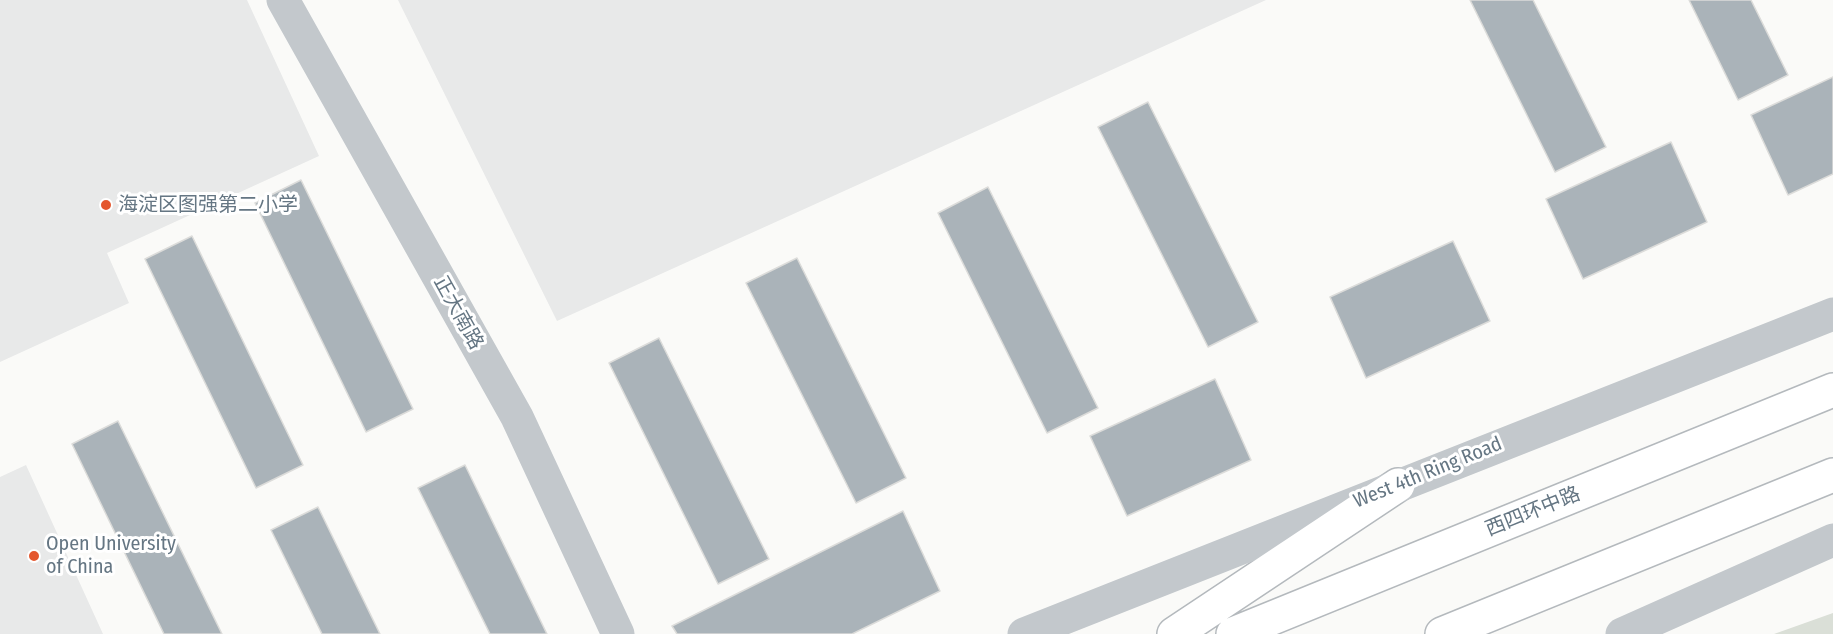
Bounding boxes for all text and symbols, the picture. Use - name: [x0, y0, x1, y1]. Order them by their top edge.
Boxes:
- place label: 海淀区图强第二小学: [118, 193, 298, 217]
- marker: 海淀区图强第二小学: [99, 198, 113, 212]
- street label: 正大南路: [428, 272, 488, 354]
- street label: West 4th Ring Road: [1350, 432, 1506, 514]
- street label: 西四环中路: [1482, 482, 1584, 542]
- place label: Open University of China: [46, 532, 176, 579]
- marker: Open University of China: [27, 549, 41, 563]

